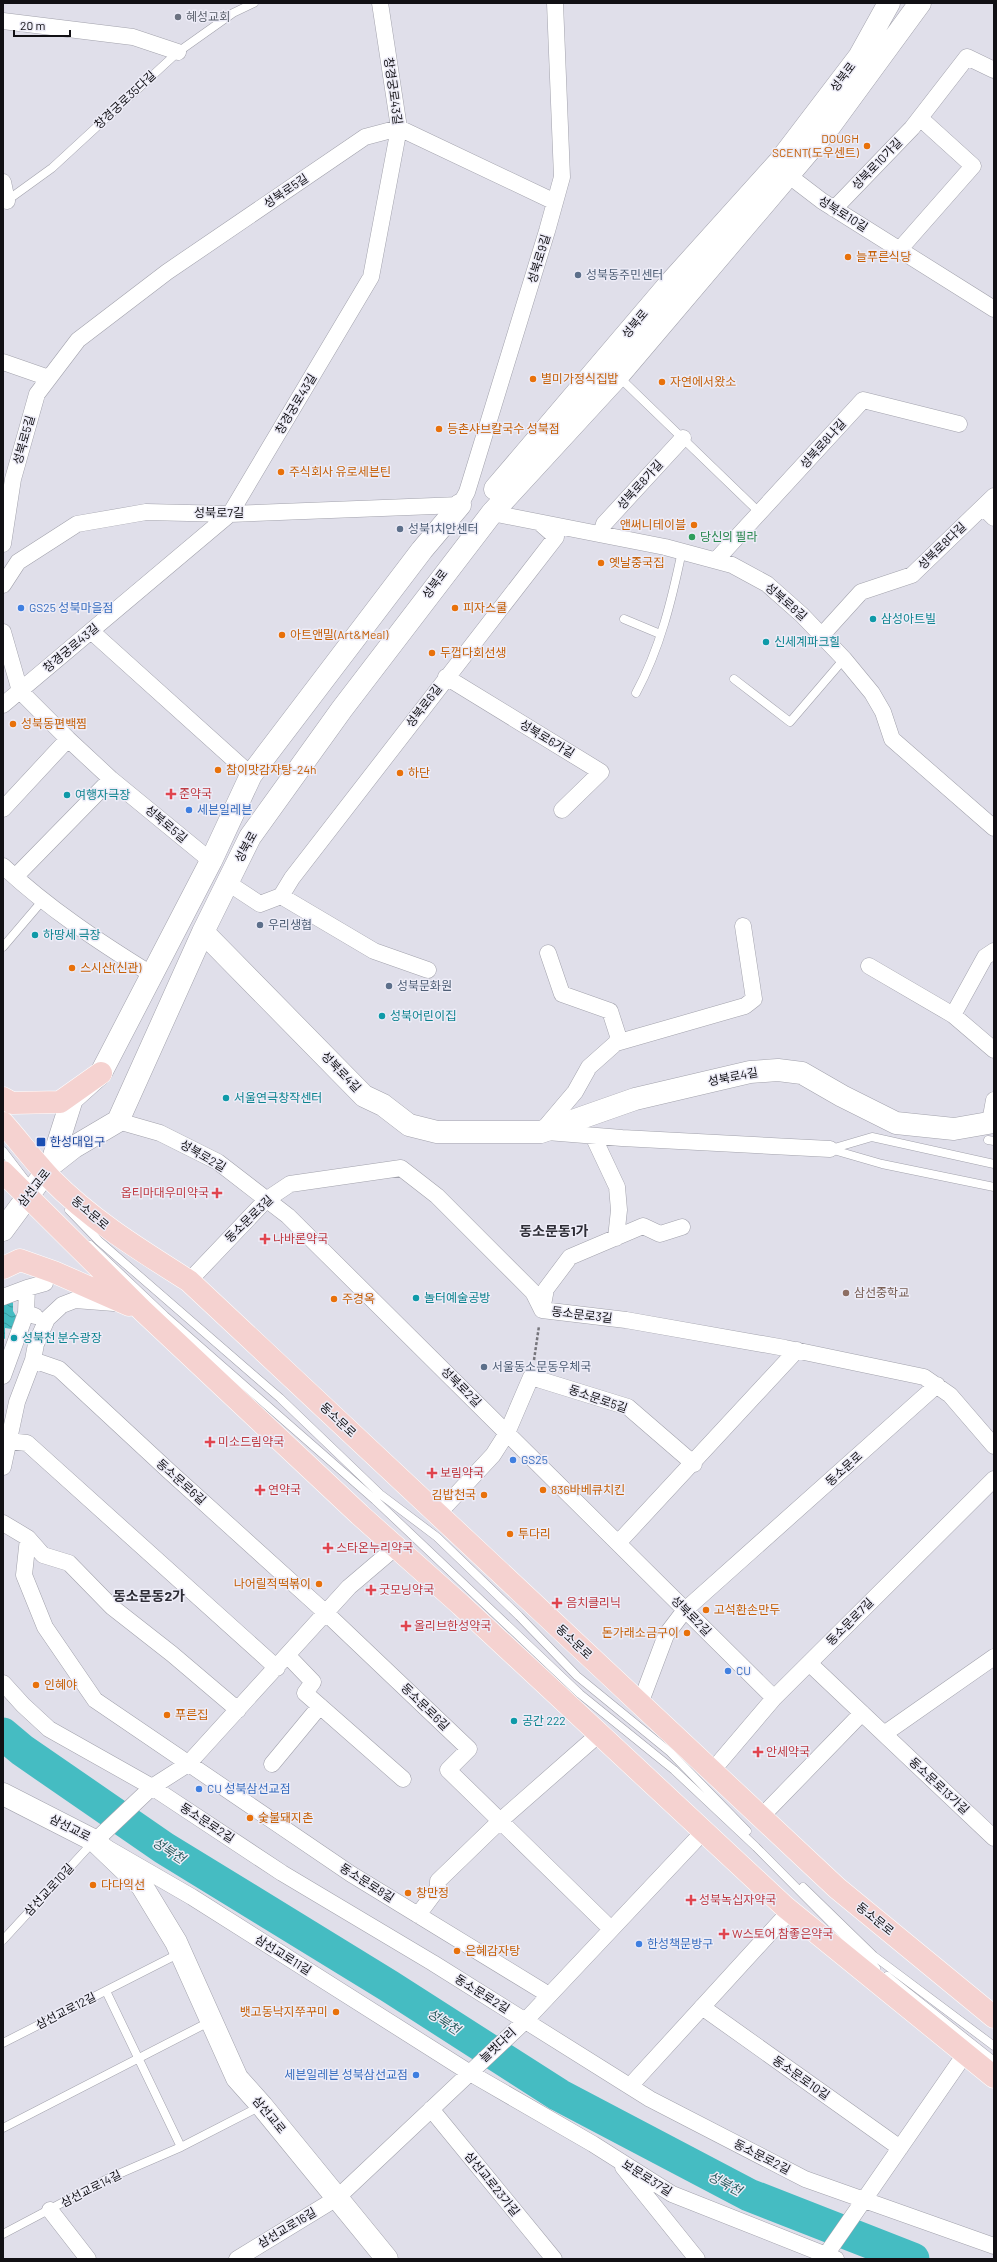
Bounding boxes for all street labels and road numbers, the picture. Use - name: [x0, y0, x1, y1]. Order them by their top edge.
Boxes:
- street label: 창경궁로43길: [382, 56, 406, 126]
- street label: 성북로: [827, 59, 858, 94]
- street label: 창경궁로35다길: [91, 67, 158, 131]
- street label: 성북로10가길: [848, 135, 904, 192]
- street label: 성북로5길: [261, 170, 310, 210]
- street label: 성북로10길: [816, 193, 871, 234]
- street label: 성북로9길: [524, 233, 552, 285]
- street label: 성북로: [618, 306, 650, 341]
- street label: 창경궁로43길: [272, 371, 319, 436]
- street label: 성북로5길: [9, 414, 37, 466]
- street label: 성북로8나길: [796, 416, 848, 471]
- street label: 성북로8가길: [613, 457, 665, 512]
- street label: 성북로7길: [194, 505, 244, 519]
- street label: 성북로8다길: [914, 519, 968, 572]
- street label: 성북로: [419, 566, 450, 601]
- street label: 성북로8길: [763, 579, 810, 623]
- street label: 창경궁로43길: [40, 620, 101, 674]
- street label: 성북로6길: [402, 681, 444, 730]
- street label: 성북로6가길: [518, 716, 577, 760]
- street label: 성북로5길: [143, 802, 190, 845]
- street label: 성북로: [231, 829, 259, 864]
- street label: 성북로4길: [319, 1048, 364, 1094]
- street label: 성북로4길: [707, 1064, 759, 1088]
- street label: 성북로2길: [178, 1136, 229, 1174]
- street label: 삼선교로: [14, 1166, 52, 1209]
- street label: 동소문로3길: [221, 1192, 275, 1245]
- street label: 동소문로: [69, 1193, 112, 1232]
- street label: 동소문로3길: [551, 1303, 613, 1325]
- street label: 성북로2길: [439, 1363, 485, 1409]
- street label: 동소문로5길: [567, 1381, 630, 1415]
- street label: 동소문로: [318, 1399, 360, 1439]
- street label: 동소문로: [822, 1448, 864, 1488]
- street label: 동소문로6길: [154, 1456, 209, 1507]
- street label: 성북로2길: [669, 1592, 715, 1638]
- street label: 동소문로7길: [823, 1595, 876, 1648]
- street label: 동소문로: [554, 1621, 596, 1661]
- street label: 동소문로6길: [399, 1680, 453, 1733]
- street label: 동소문로13가길: [907, 1754, 972, 1817]
- street label: 동소문로2길: [178, 1800, 237, 1845]
- street label: 삼선교로: [48, 1811, 93, 1843]
- street label: 삼선교로10길: [21, 1860, 76, 1918]
- street label: 동소문로8길: [338, 1860, 397, 1904]
- street label: 동소문로: [854, 1899, 897, 1938]
- street label: 삼선교로11길: [253, 1931, 314, 1977]
- street label: 동소문로2길: [453, 1971, 512, 2015]
- street label: 삼선교로12길: [33, 1989, 98, 2031]
- street label: 늘벗다리: [476, 2024, 518, 2064]
- street label: 동소문로10길: [770, 2052, 833, 2102]
- street label: 삼선교로: [250, 2093, 289, 2136]
- street label: 동소문로2길: [732, 2136, 793, 2176]
- street label: 삼선교로23가길: [463, 2148, 523, 2218]
- street label: 보문로37길: [620, 2156, 675, 2198]
- street label: 삼선교로14길: [58, 2167, 123, 2209]
- street label: 삼선교로16길: [255, 2204, 318, 2250]

